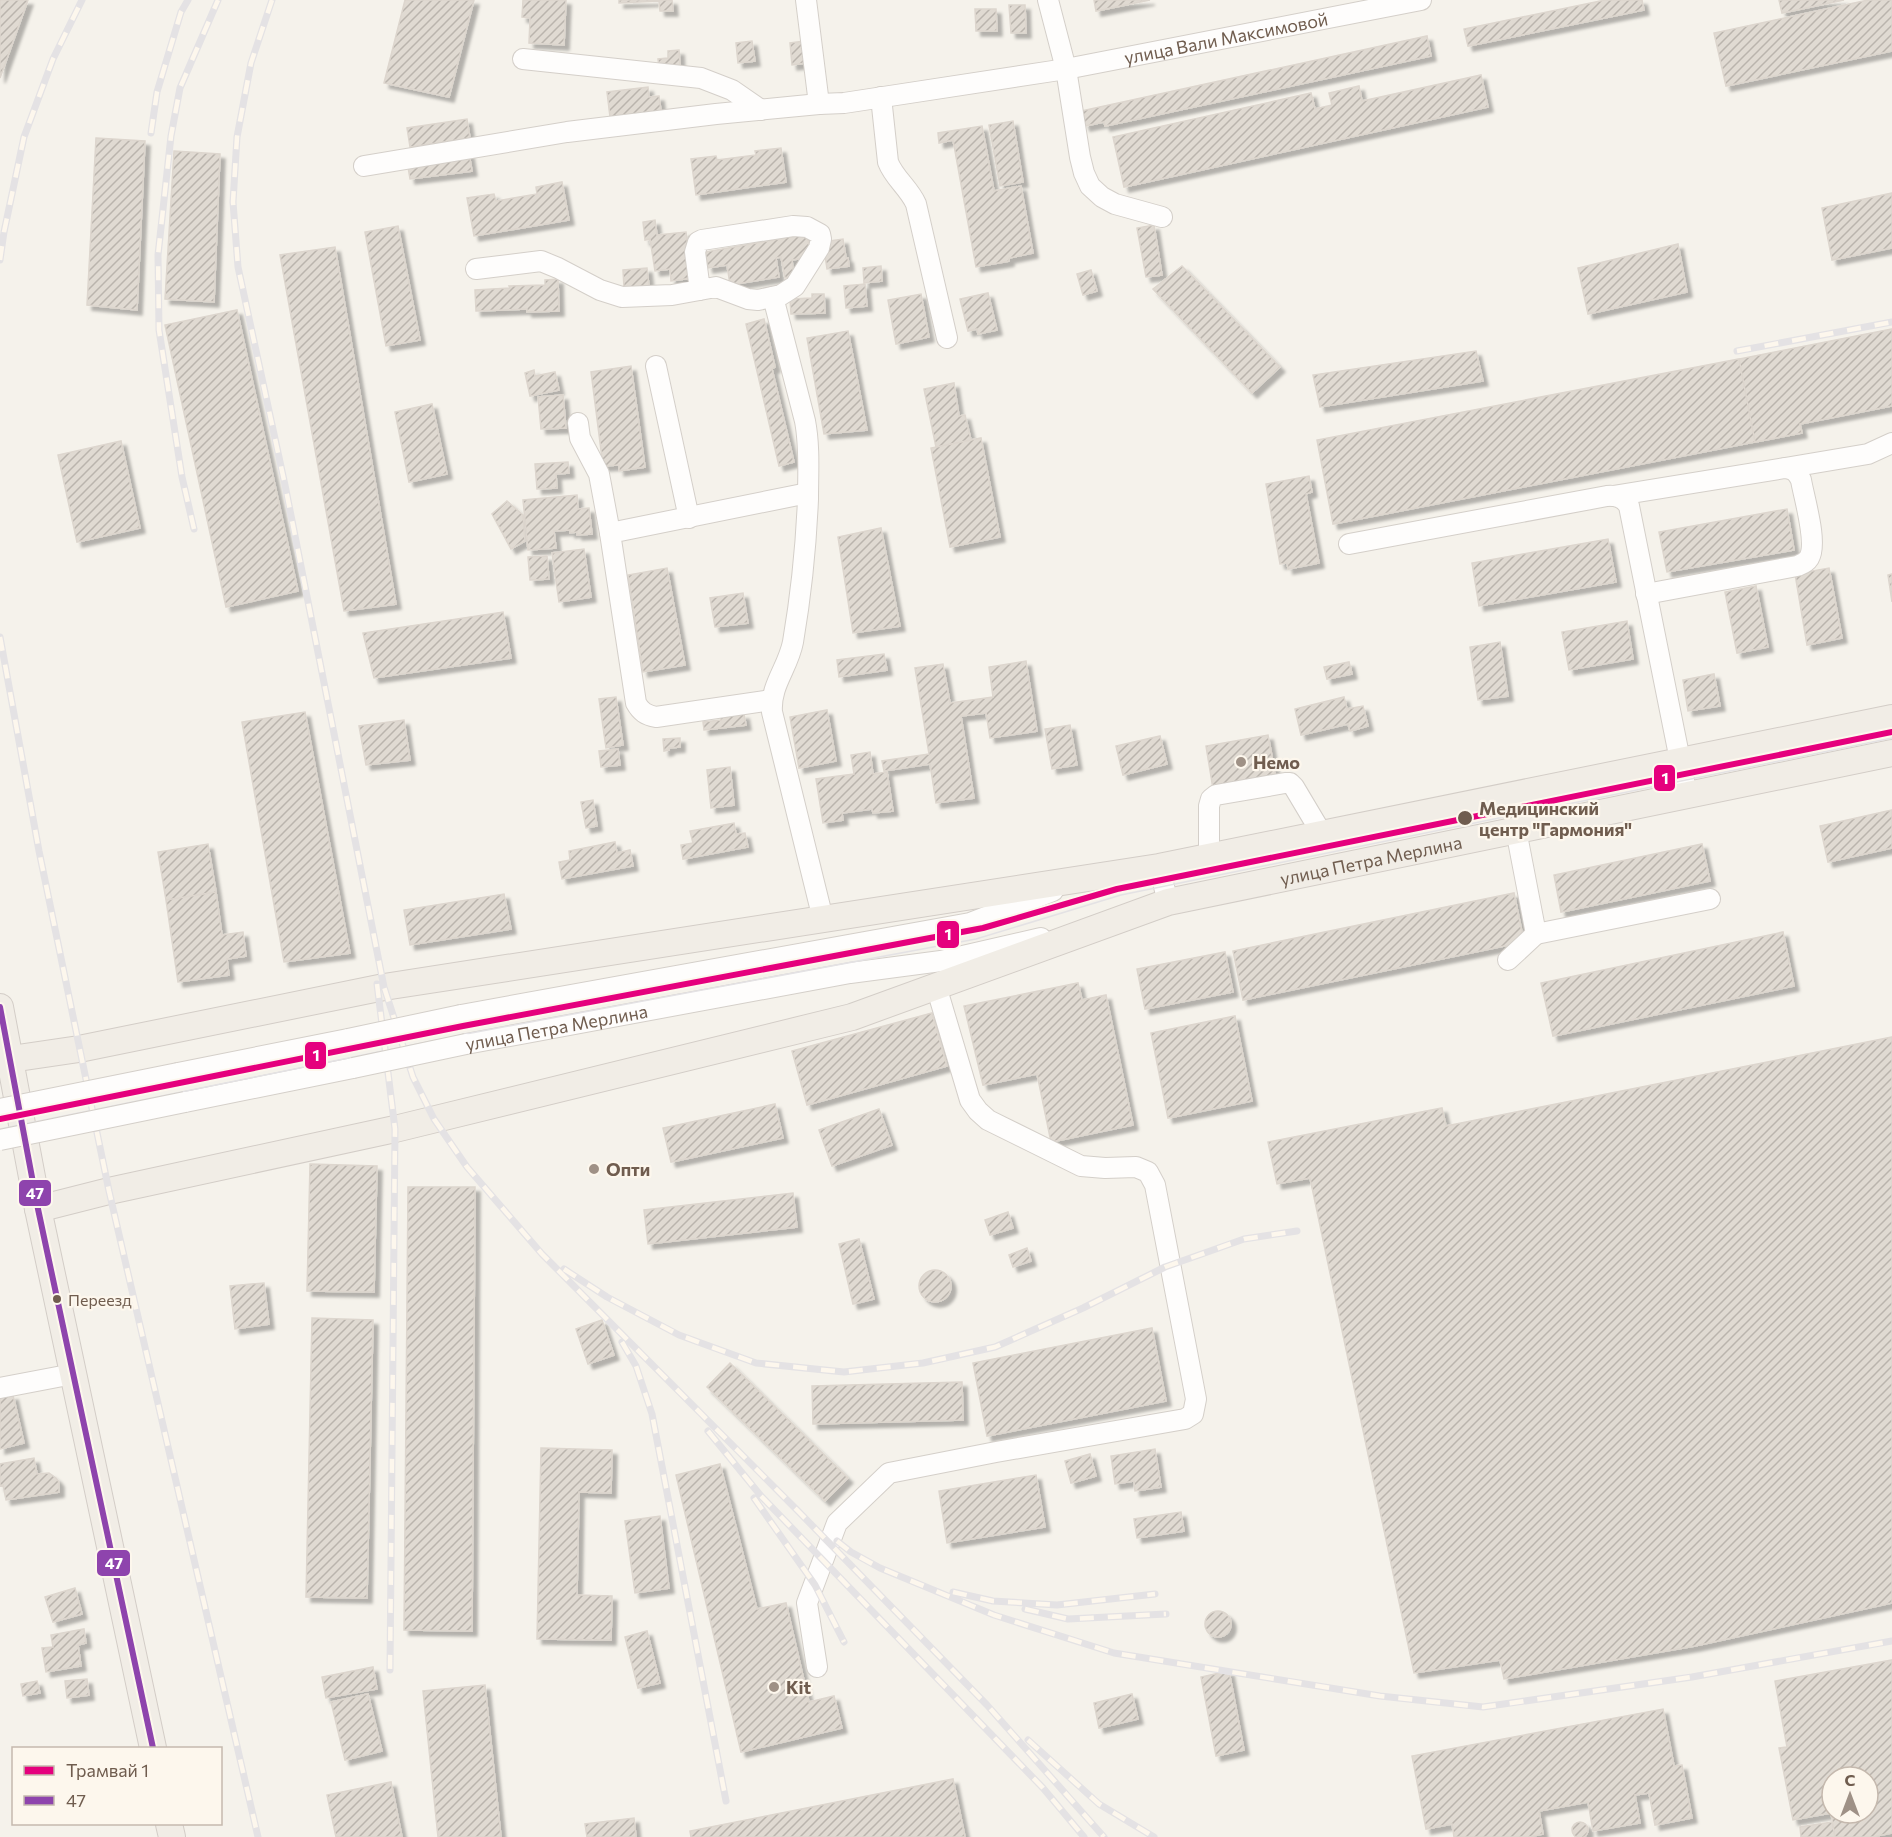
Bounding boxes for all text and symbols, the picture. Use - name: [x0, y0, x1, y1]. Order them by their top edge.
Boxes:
- street label: улица Вали Максимовой: [1122, 7, 1330, 68]
- place label: Немо: [1253, 751, 1300, 773]
- marker: Немо: [1234, 755, 1248, 769]
- line badge: 1: [1653, 764, 1676, 792]
- text: 1: [1661, 768, 1669, 787]
- place label: Медицинский центр "Гармония": [1479, 797, 1632, 840]
- marker: Медицинский центр "Гармония": [1456, 809, 1474, 827]
- street label: улица Петра Мерлина: [1278, 831, 1464, 890]
- line badge: 1: [936, 920, 960, 949]
- text: 1: [944, 924, 952, 943]
- street label: улица Петра Мерлина: [463, 1000, 649, 1055]
- line badge: 1: [304, 1041, 327, 1070]
- text: 1: [312, 1045, 320, 1064]
- place label: Опти: [606, 1158, 650, 1180]
- marker: Опти: [587, 1162, 601, 1176]
- line badge: 47: [18, 1179, 52, 1207]
- text: 47: [26, 1183, 44, 1202]
- place label: Переезд: [68, 1290, 132, 1309]
- marker: Переезд: [51, 1293, 63, 1305]
- line badge: 47: [96, 1549, 131, 1577]
- text: 47: [105, 1553, 123, 1572]
- place label: Kit: [786, 1676, 812, 1698]
- marker: Kit: [767, 1680, 781, 1694]
- legend: [12, 1747, 222, 1825]
- text: Трамвай 1: [66, 1759, 149, 1781]
- north arrow: [1820, 1765, 1880, 1825]
- text: С: [1845, 1770, 1856, 1789]
- text: 47: [66, 1789, 86, 1811]

